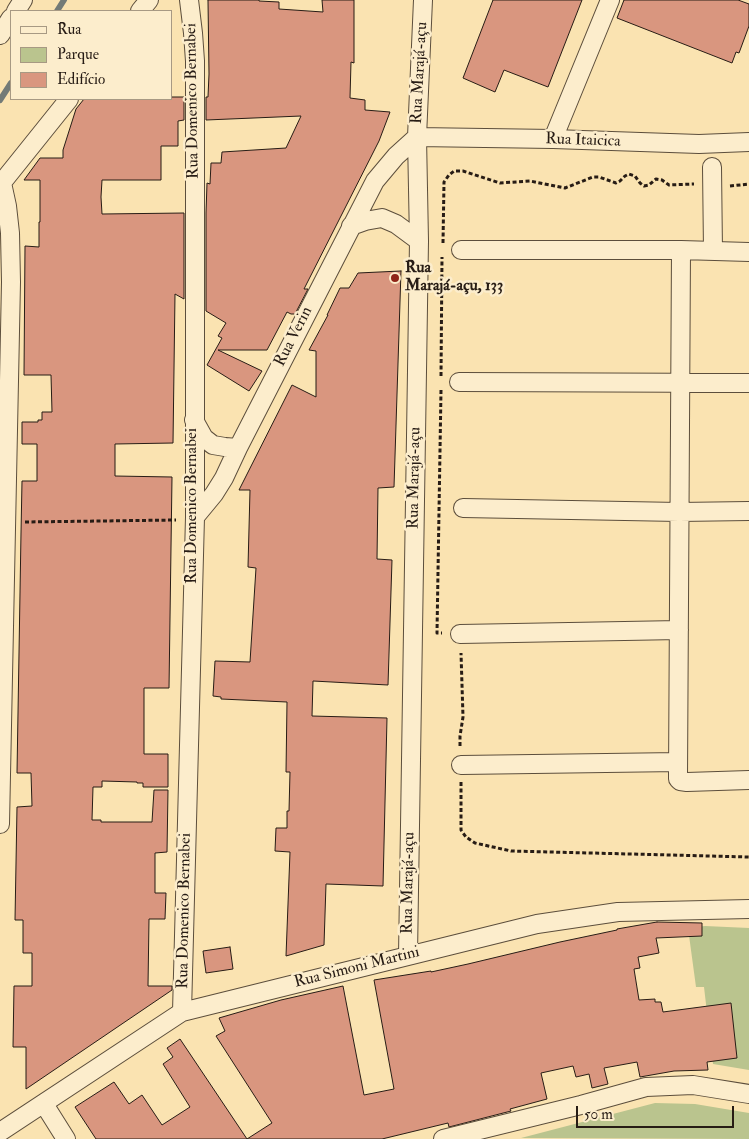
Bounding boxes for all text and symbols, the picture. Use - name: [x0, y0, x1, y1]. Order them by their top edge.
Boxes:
- legend: [10, 10, 172, 100]
- text: Rua: [57, 20, 82, 39]
- street label: Rua Marajá-açu: [408, 21, 432, 125]
- street label: Rua Domenico Bernabei: [182, 23, 204, 179]
- text: Parque: [57, 45, 99, 64]
- text: Edifício: [57, 70, 105, 89]
- street label: Rua Itaicica: [545, 130, 621, 152]
- place label: Rua Marajá-açu, 133: [405, 259, 503, 297]
- marker: Rua Marajá-açu, 133: [389, 272, 401, 284]
- street label: Rua Verin: [271, 304, 317, 370]
- street label: Rua Marajá-açu: [405, 427, 425, 529]
- street label: Rua Domenico Bernabei: [183, 428, 203, 584]
- street label: Rua Marajá-açu: [399, 832, 419, 934]
- street label: Rua Domenico Bernabei: [174, 833, 196, 989]
- street label: Rua Simoni Martini: [292, 943, 422, 993]
- scale bar: [579, 1096, 736, 1128]
- text: 50 m: [584, 1105, 613, 1124]

